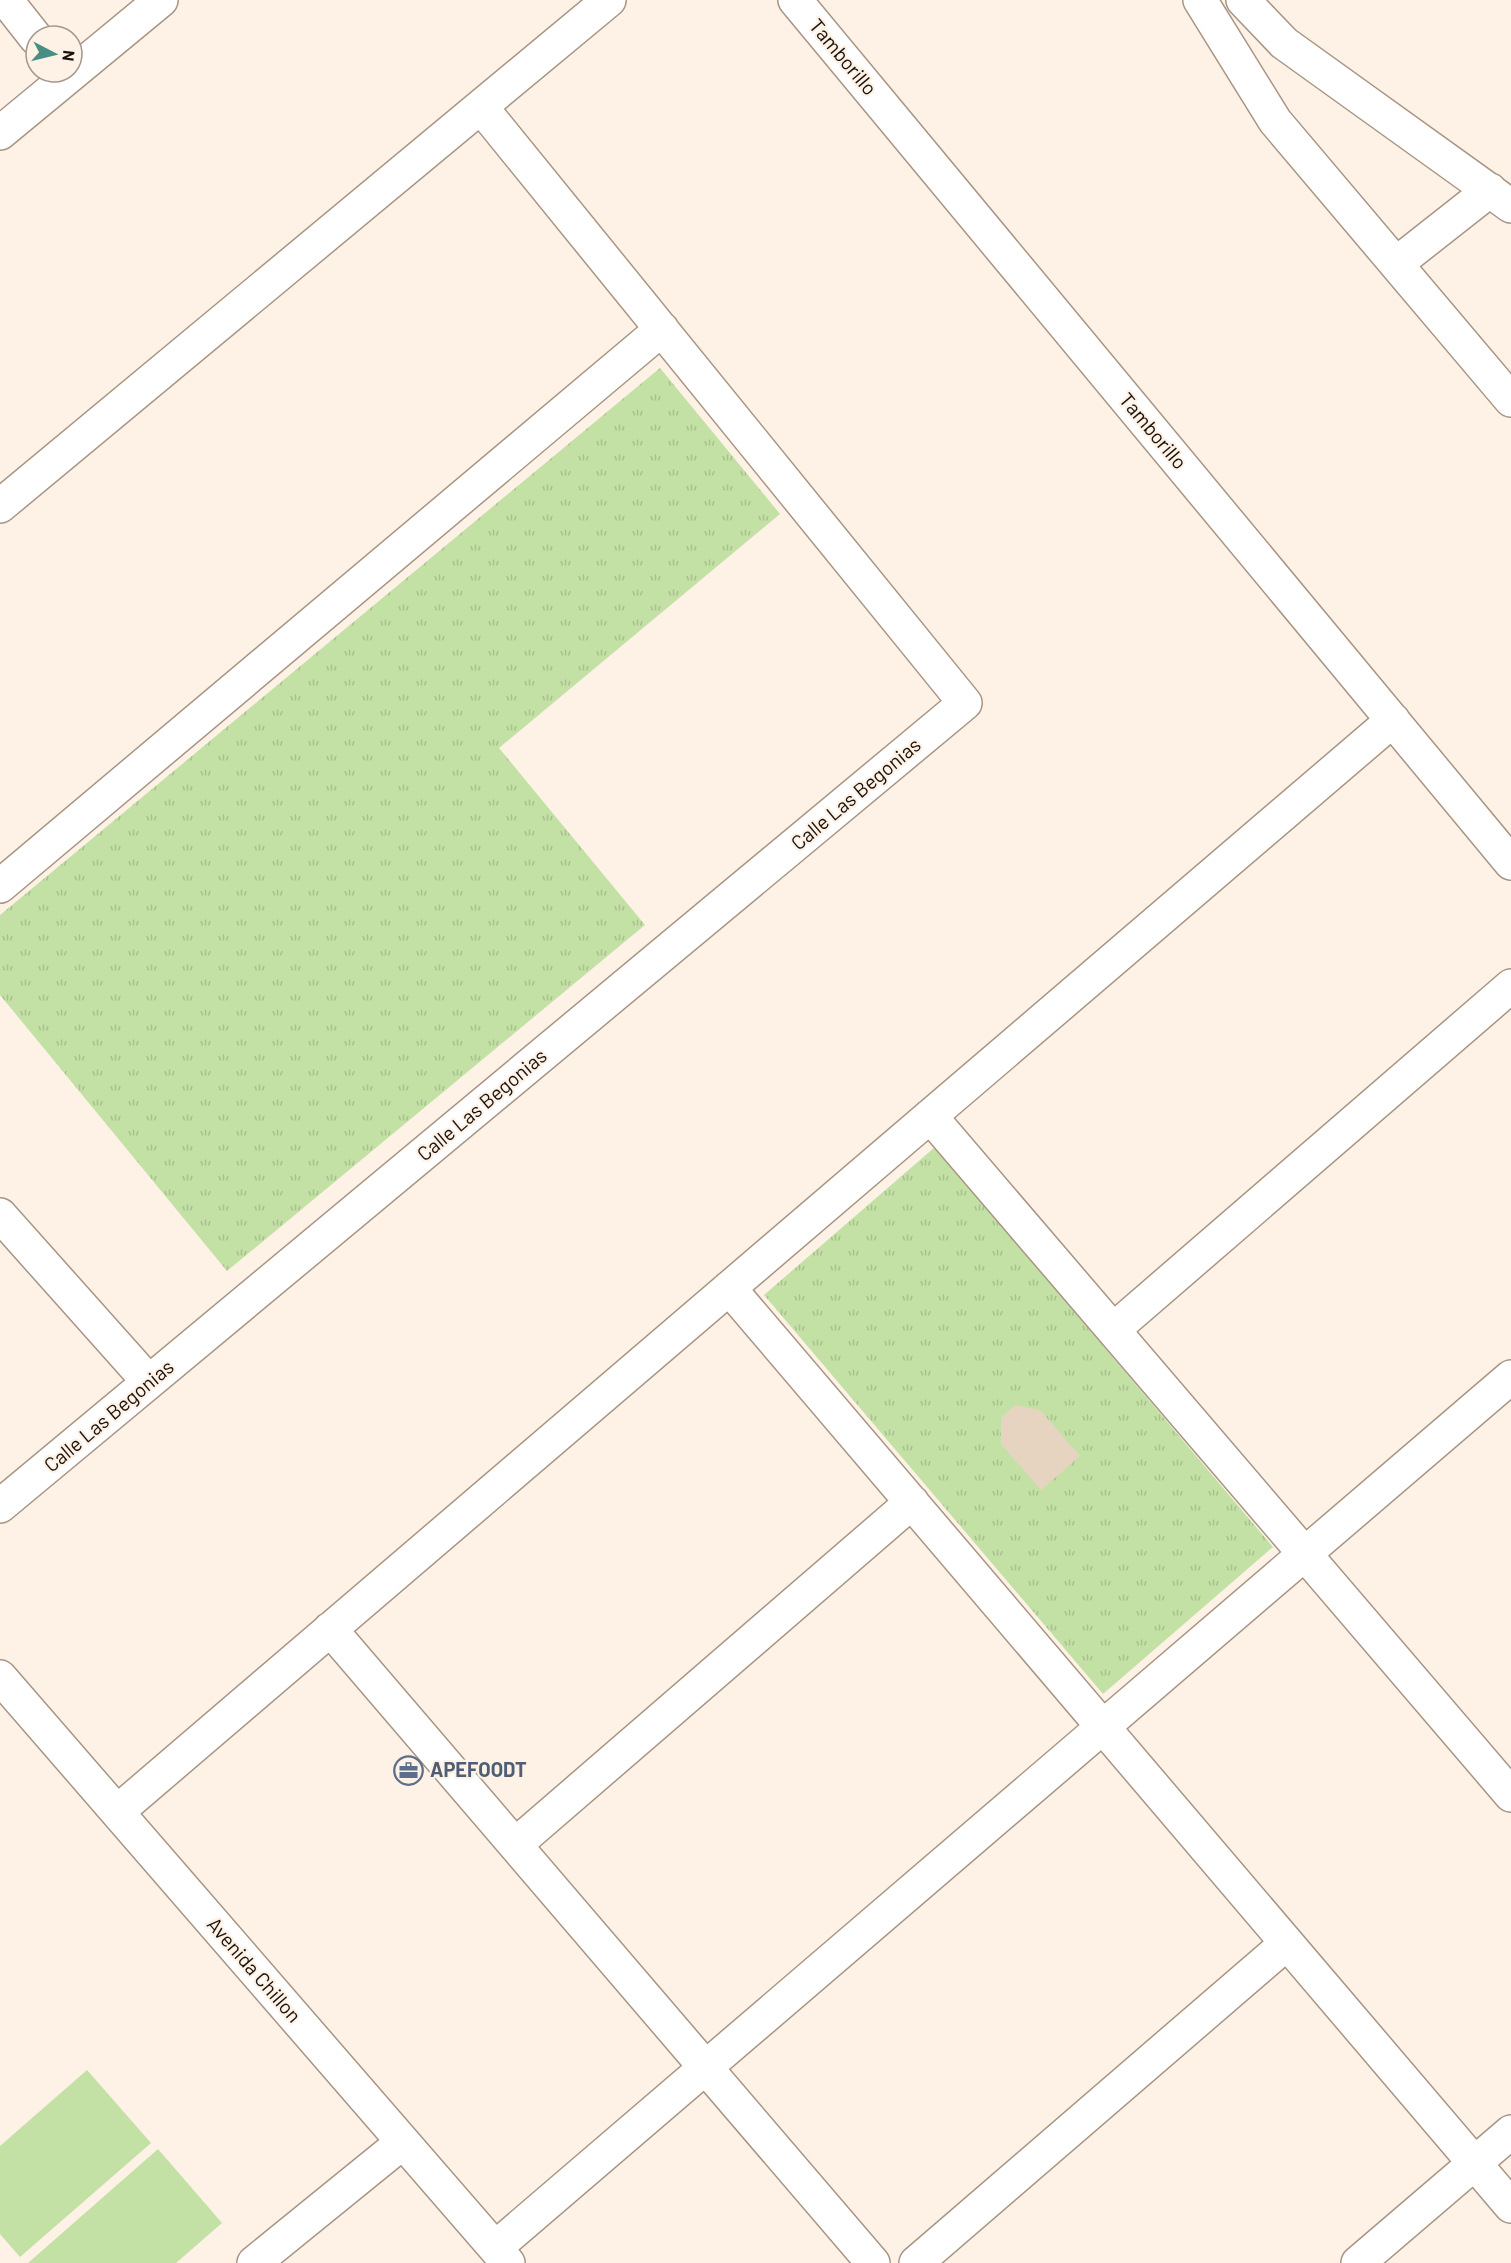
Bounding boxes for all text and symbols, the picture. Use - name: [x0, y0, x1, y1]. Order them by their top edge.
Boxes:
- street label: Tamborillo: [805, 13, 883, 99]
- north arrow: [24, 24, 84, 84]
- text: N: [59, 49, 79, 62]
- street label: Tamborillo: [1115, 387, 1193, 473]
- street label: Calle Las Begonias: [786, 732, 925, 854]
- street label: Calle Las Begonias: [412, 1043, 551, 1165]
- street label: Calle Las Begonias: [39, 1354, 178, 1476]
- office icon: APEFOODT: [393, 1754, 425, 1786]
- place label: APEFOODT: [430, 1757, 527, 1781]
- street label: Avenida Chillon: [203, 1912, 307, 2027]

